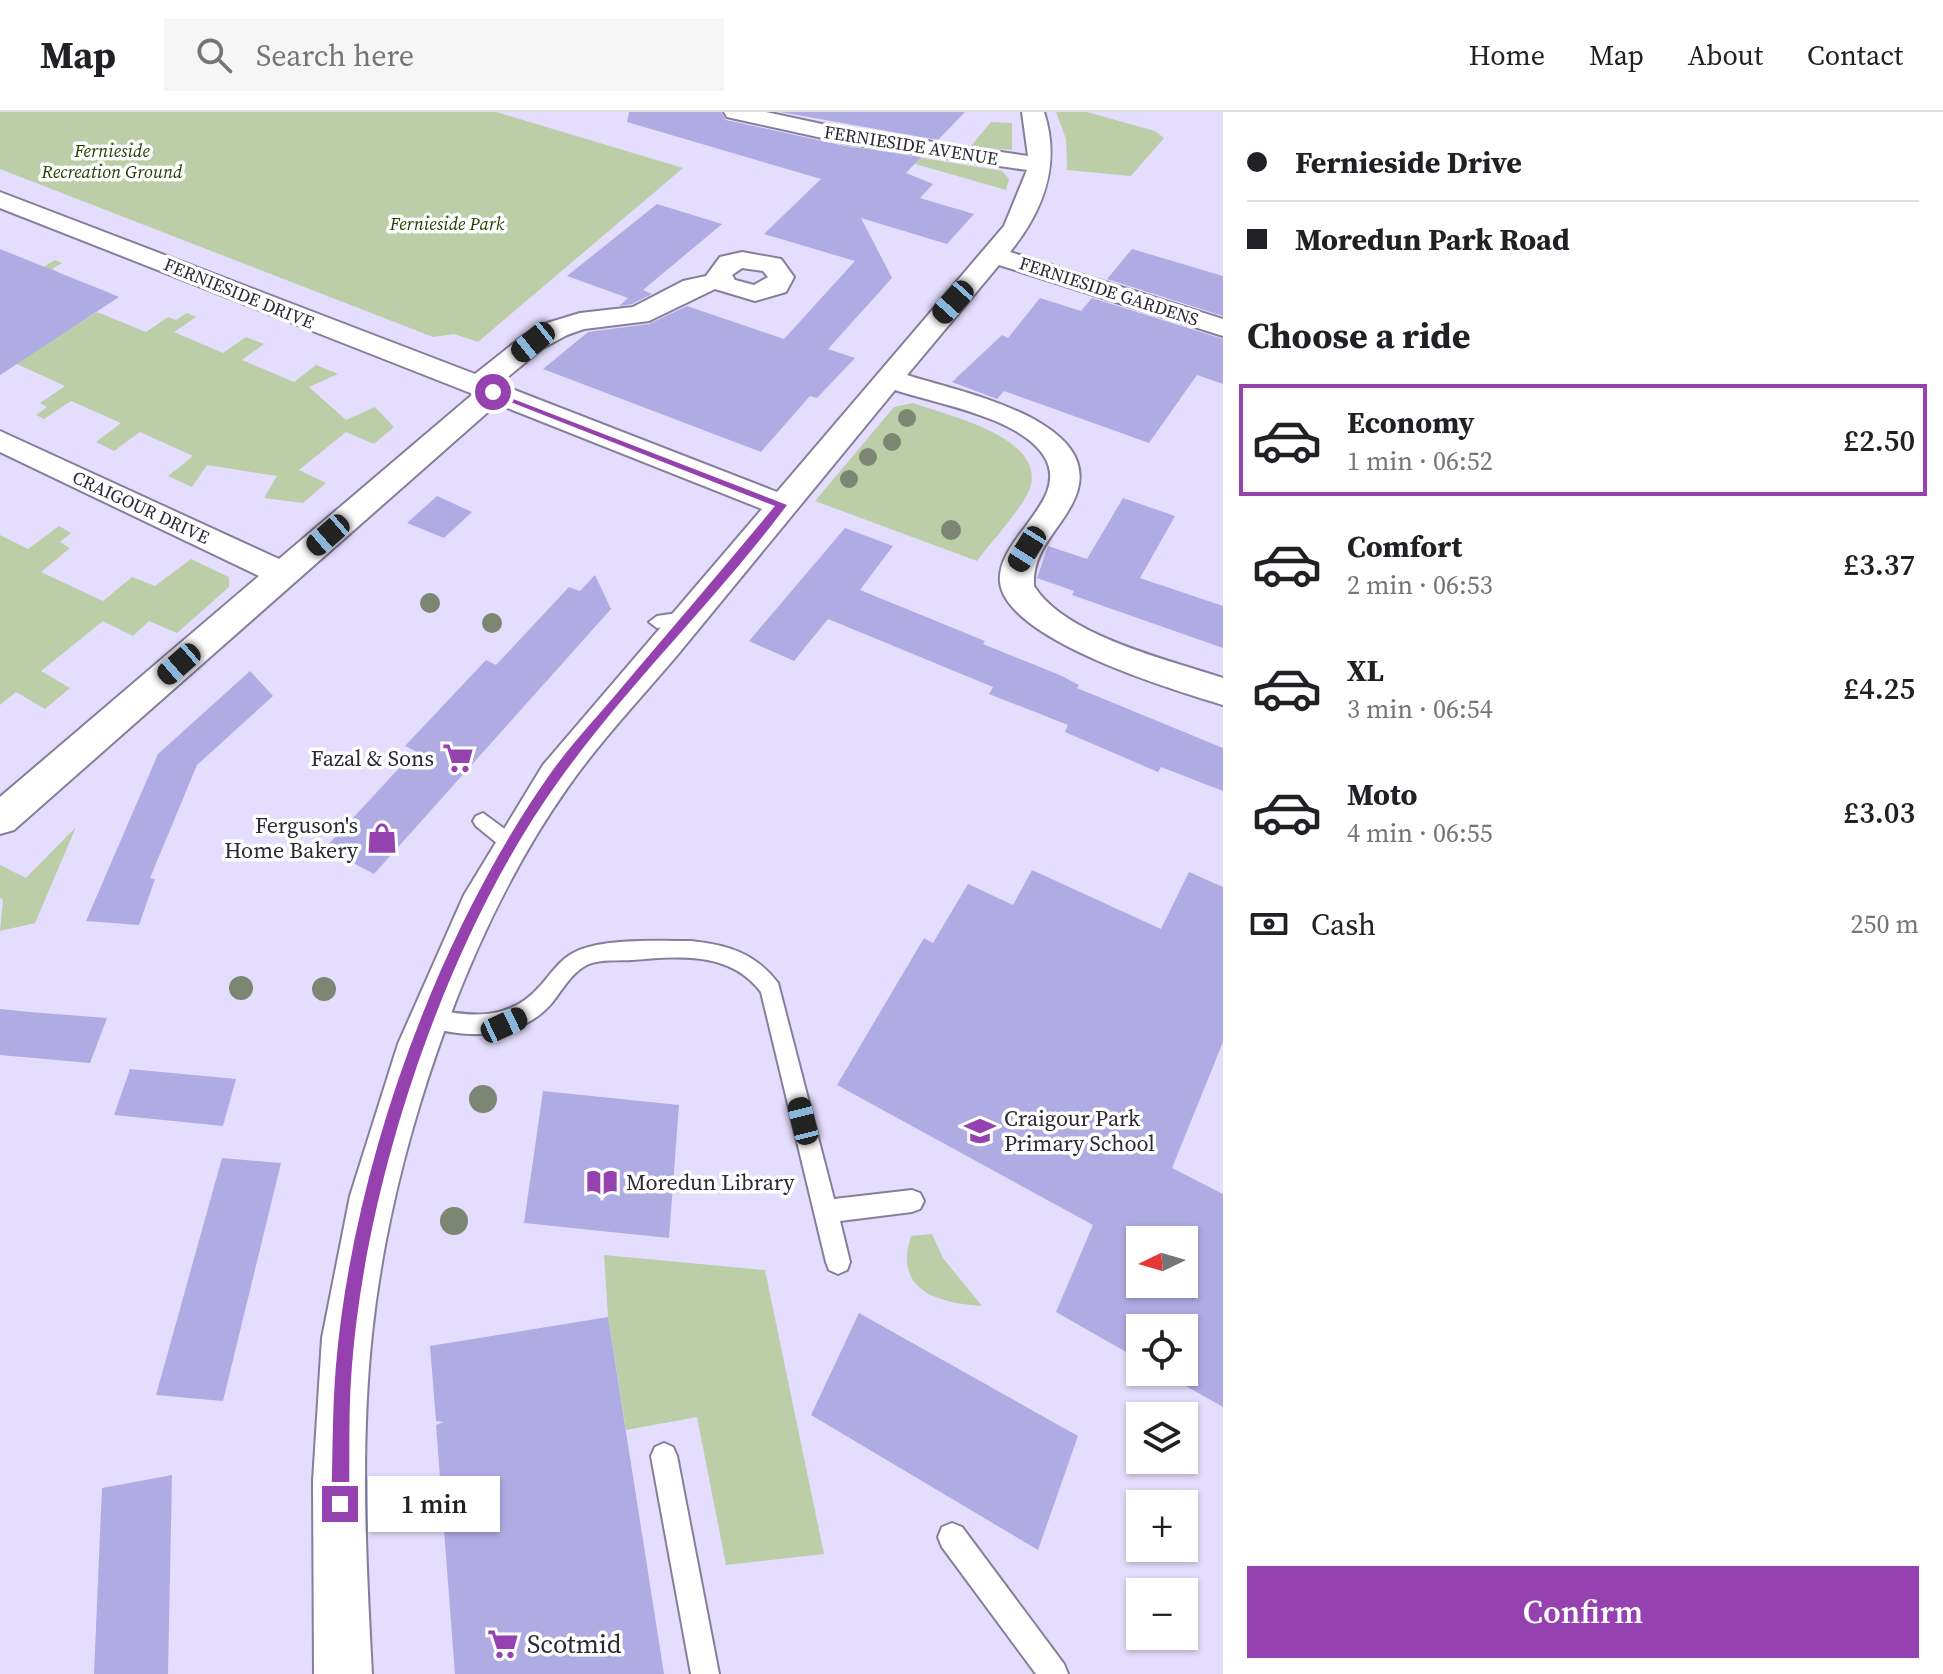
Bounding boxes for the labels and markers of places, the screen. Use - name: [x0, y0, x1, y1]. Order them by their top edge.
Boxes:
- supermarket icon: Fazal & Sons: [441, 741, 475, 775]
- place label: Fazal & Sons: [311, 743, 434, 773]
- place label: Ferguson's Home Bakery: [224, 810, 359, 865]
- shop icon: Ferguson's Home Bakery: [365, 821, 399, 855]
- place label: Craigour Park Primary School: [1004, 1103, 1155, 1158]
- school or university icon: Craigour Park Primary School: [963, 1114, 997, 1148]
- library icon: Moredun Library: [585, 1165, 619, 1199]
- place label: Moredun Library: [626, 1167, 795, 1197]
- place label: Scotmid: [527, 1626, 622, 1662]
- supermarket icon: Scotmid: [486, 1627, 520, 1661]

